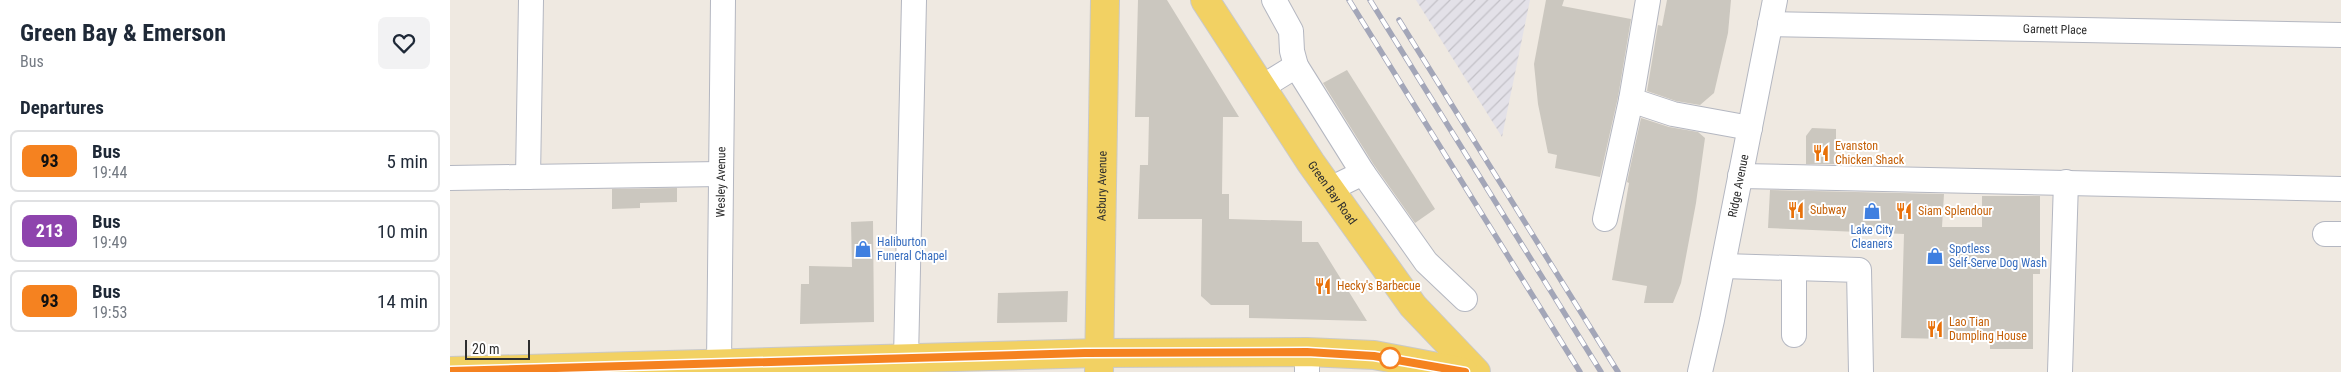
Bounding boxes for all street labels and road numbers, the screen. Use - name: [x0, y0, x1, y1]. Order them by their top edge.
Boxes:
- street label: Garnett Place: [2023, 22, 2088, 37]
- street label: Wesley Avenue: [714, 146, 728, 217]
- street label: Asbury Avenue: [1094, 150, 1110, 221]
- street label: Ridge Avenue: [1725, 153, 1752, 219]
- street label: Green Bay Road: [1305, 158, 1360, 227]

